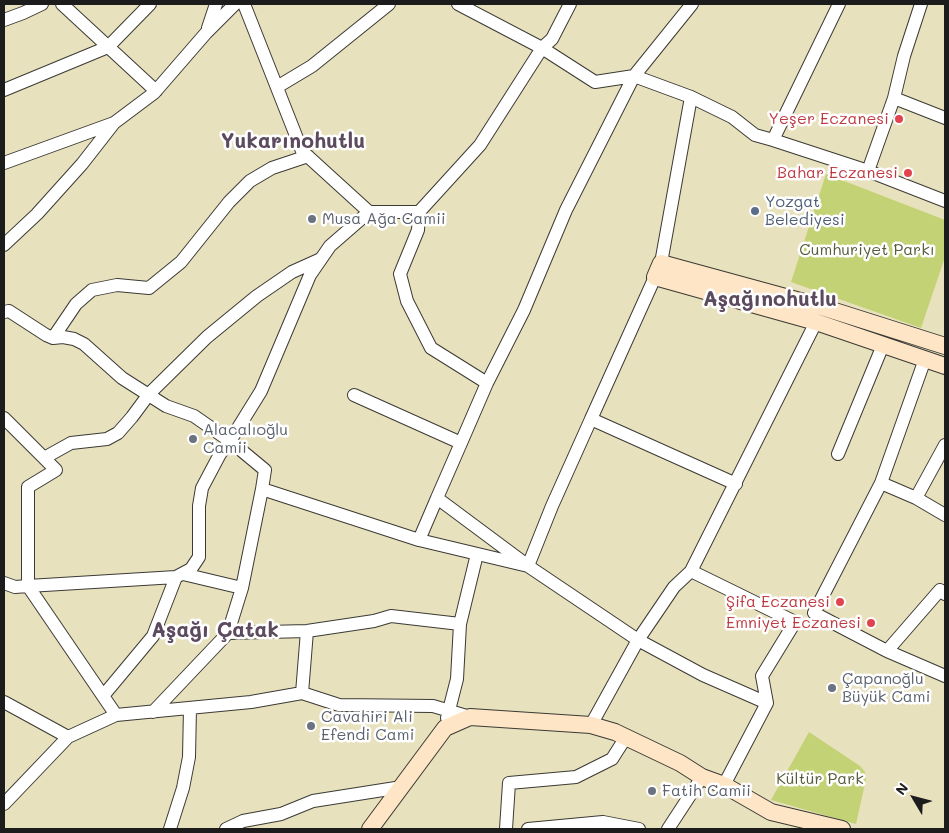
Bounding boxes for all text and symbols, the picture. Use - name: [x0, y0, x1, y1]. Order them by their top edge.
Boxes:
- place label: Yeşer Eczanesi: [769, 109, 889, 129]
- marker: Yeşer Eczanesi: [893, 113, 905, 125]
- district label: Yukarınohutlu: [221, 129, 365, 155]
- place label: Bahar Eczanesi: [777, 163, 898, 183]
- marker: Bahar Eczanesi: [902, 167, 914, 179]
- place label: Yozgat Belediyesi: [765, 192, 845, 230]
- marker: Yozgat Belediyesi: [749, 205, 761, 217]
- place label: Musa Ağa Camii: [322, 209, 446, 229]
- marker: Musa Ağa Camii: [306, 213, 318, 225]
- park label: Cumhuriyet Parkı: [799, 240, 935, 260]
- district label: Aşağınohutlu: [703, 287, 837, 313]
- place label: Alacalıoğlu Camii: [203, 420, 288, 458]
- marker: Alacalıoğlu Camii: [187, 433, 199, 445]
- place label: Şifa Eczanesi: [726, 592, 830, 612]
- marker: Şifa Eczanesi: [834, 596, 846, 608]
- place label: Emniyet Eczanesi: [726, 613, 861, 633]
- marker: Emniyet Eczanesi: [865, 617, 877, 629]
- district label: Aşağı Çatak: [151, 618, 279, 644]
- place label: Çapanoğlu Büyük Cami: [842, 669, 930, 707]
- marker: Çapanoğlu Büyük Cami: [826, 682, 838, 694]
- place label: Cavahiri Ali Efendi Cami: [321, 707, 414, 745]
- marker: Cavahiri Ali Efendi Cami: [305, 720, 317, 732]
- park label: Kültür Park: [776, 769, 864, 789]
- north arrow: [889, 773, 939, 823]
- text: N: [891, 779, 912, 799]
- place label: Fatih Camii: [662, 781, 751, 801]
- marker: Fatih Camii: [646, 785, 658, 797]

